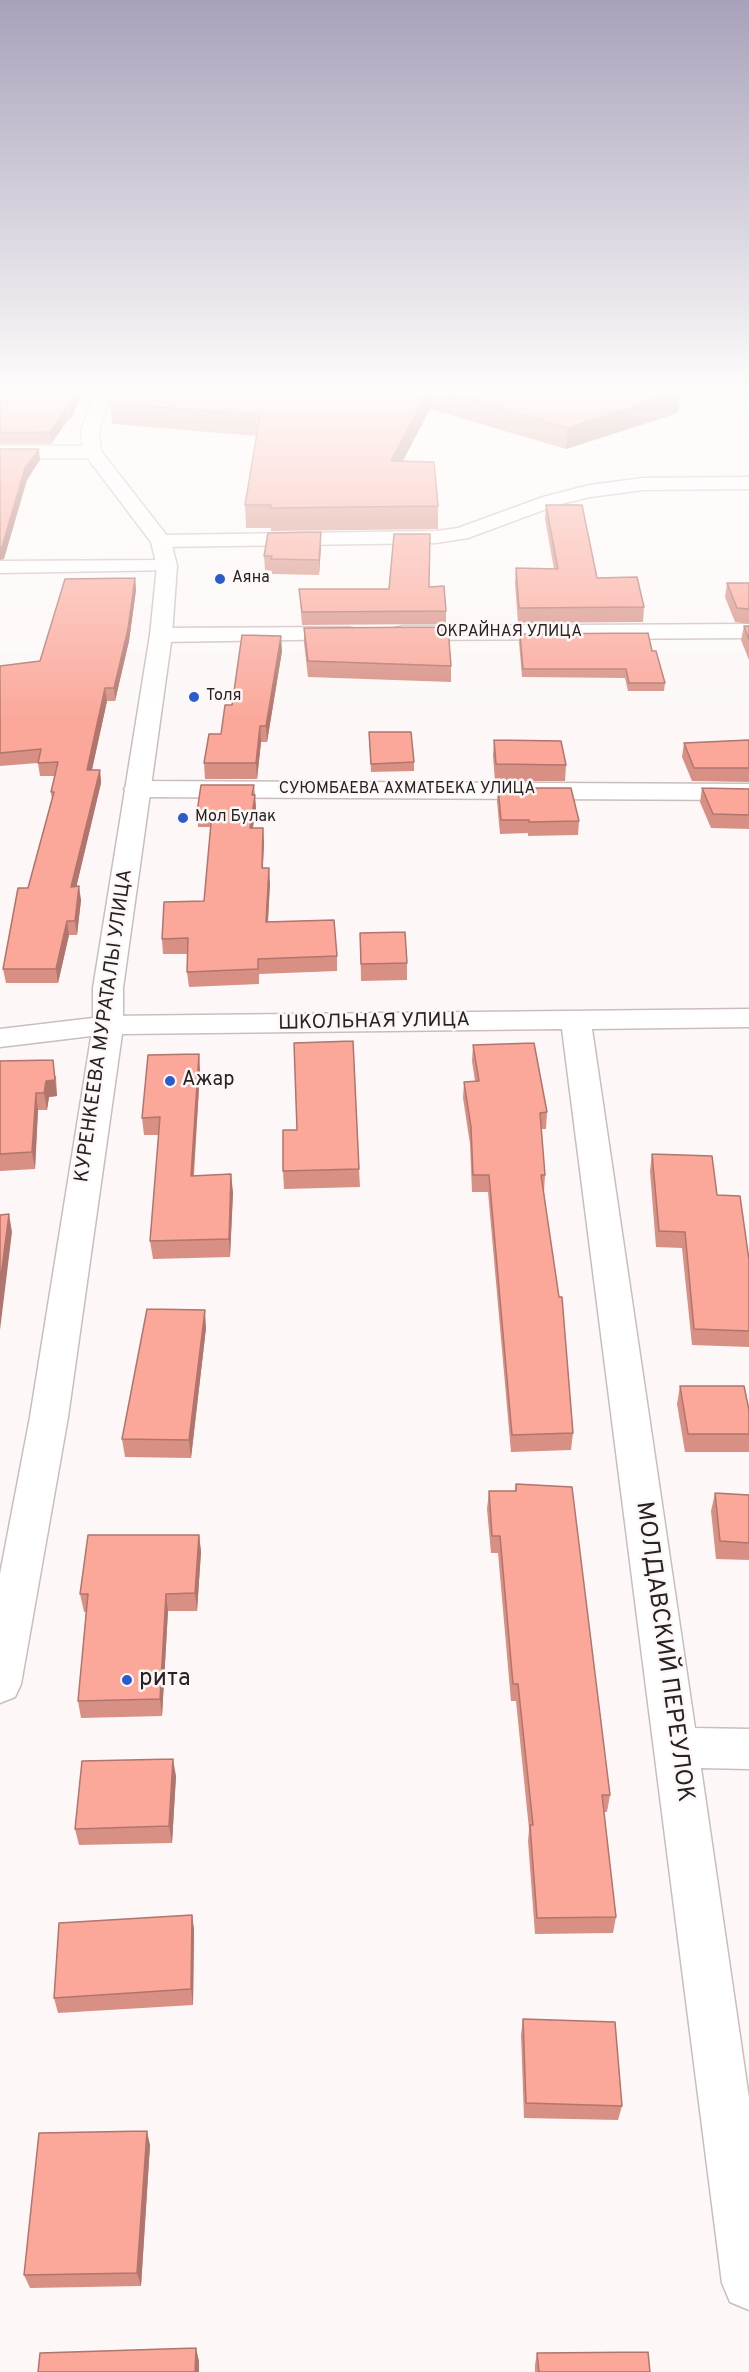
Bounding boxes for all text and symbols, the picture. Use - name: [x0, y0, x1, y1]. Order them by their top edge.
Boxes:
- place label: Аяна: [232, 569, 270, 589]
- marker: Аяна: [213, 572, 227, 586]
- street label: ОКРАЙНАЯ УЛИЦА: [436, 623, 582, 643]
- place label: Толя: [206, 687, 242, 707]
- marker: Толя: [187, 690, 201, 704]
- street label: СУЮМБАЕВА АХМАТБЕКА УЛИЦА: [279, 780, 535, 800]
- place label: Мол Булак: [195, 808, 276, 828]
- marker: Мол Булак: [176, 811, 190, 825]
- street label: КУРЕНКЕЕВА МУРАТАЛЫ УЛИЦА: [71, 868, 139, 1184]
- street label: ШКОЛЬНАЯ УЛИЦА: [278, 1009, 470, 1037]
- place label: Ажар: [182, 1069, 234, 1093]
- marker: Ажар: [163, 1074, 177, 1088]
- street label: МОЛДАВСКИЙ ПЕРЕУЛОК: [628, 1500, 698, 1804]
- place label: рита: [139, 1666, 191, 1694]
- marker: рита: [120, 1673, 134, 1687]

